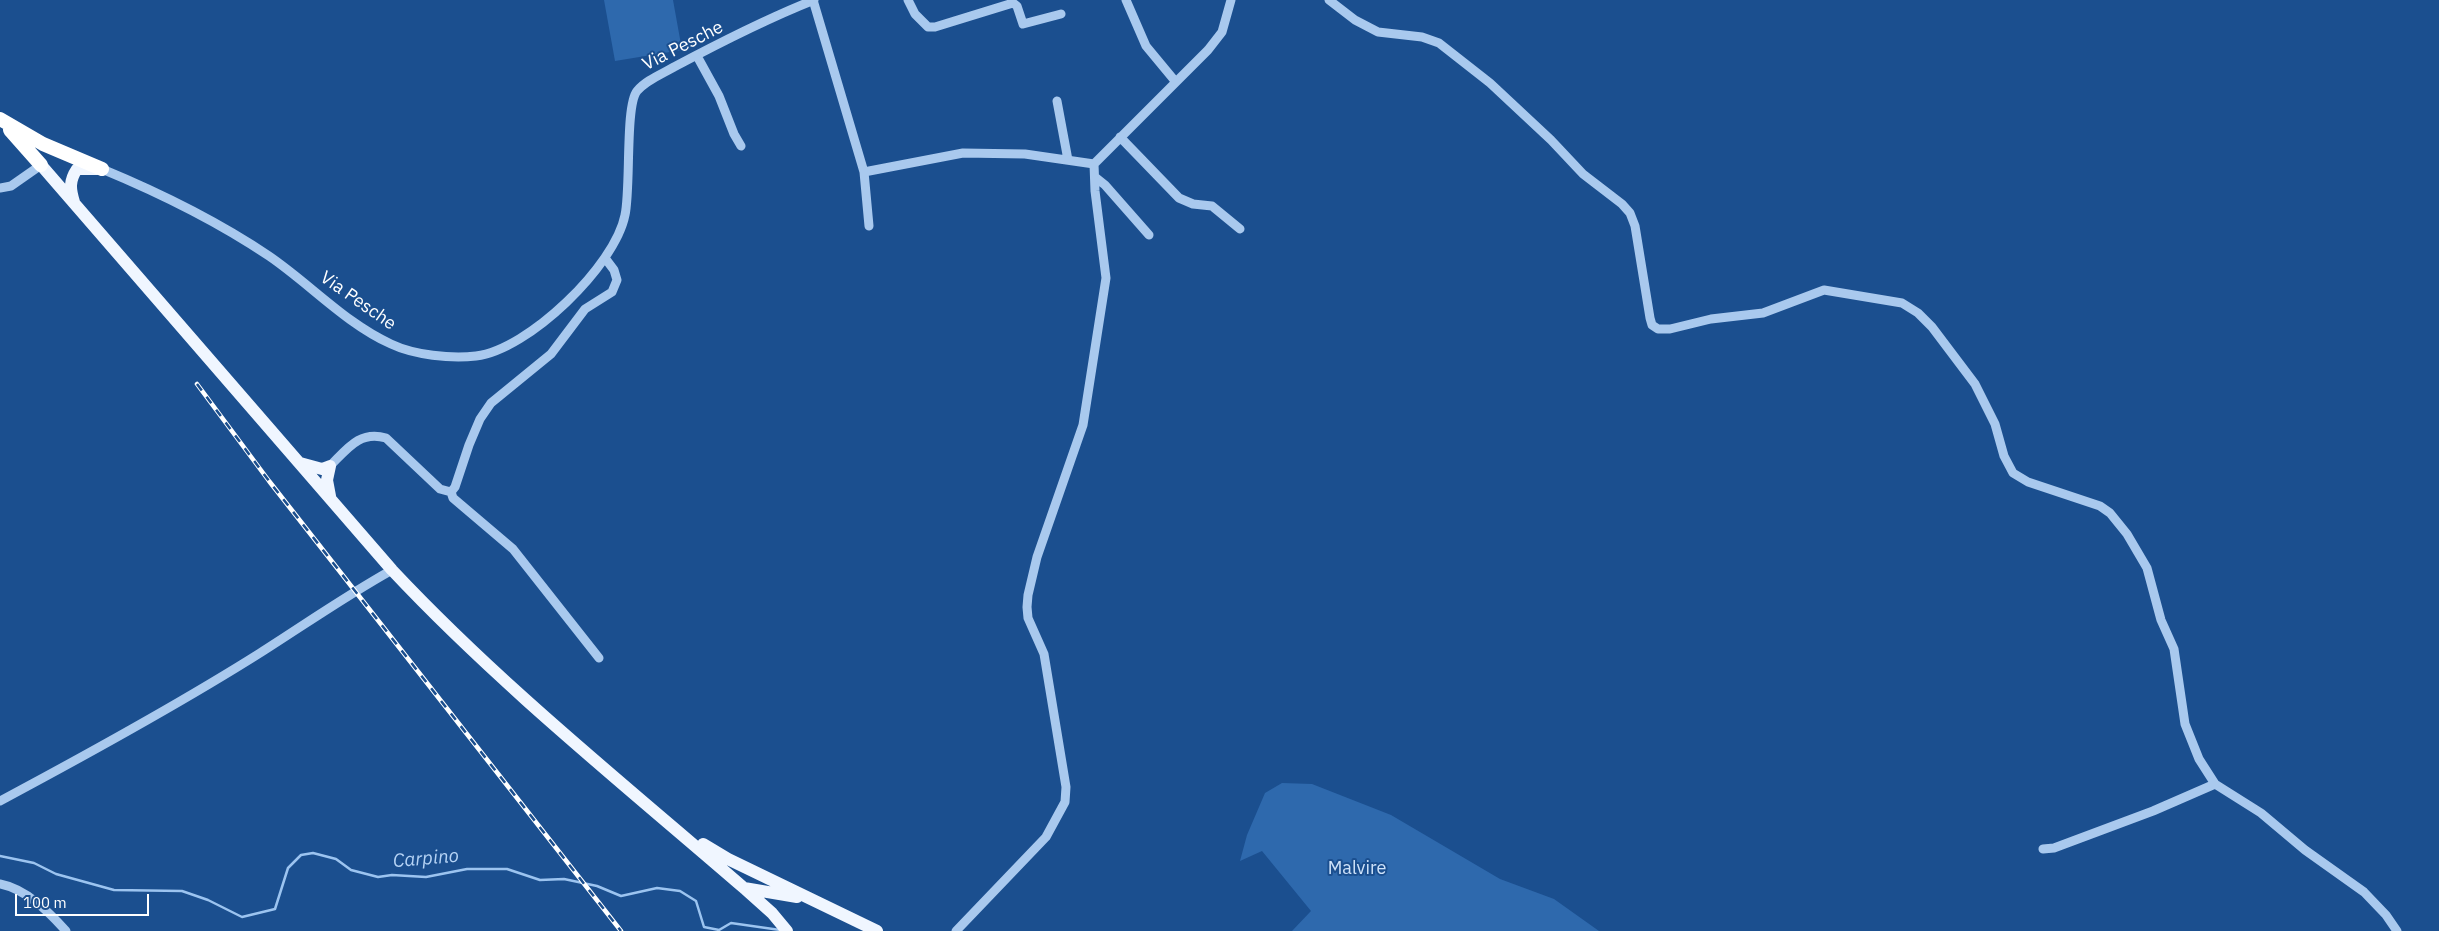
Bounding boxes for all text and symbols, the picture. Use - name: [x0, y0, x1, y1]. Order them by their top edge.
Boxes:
- street label: Via Pesche: [639, 16, 727, 76]
- street label: Via Pesche: [316, 267, 400, 335]
- water label: Carpino: [392, 845, 460, 873]
- park label: Malvire: [1328, 858, 1386, 880]
- scale bar: [18, 884, 151, 916]
- text: 100 m: [23, 893, 67, 912]

